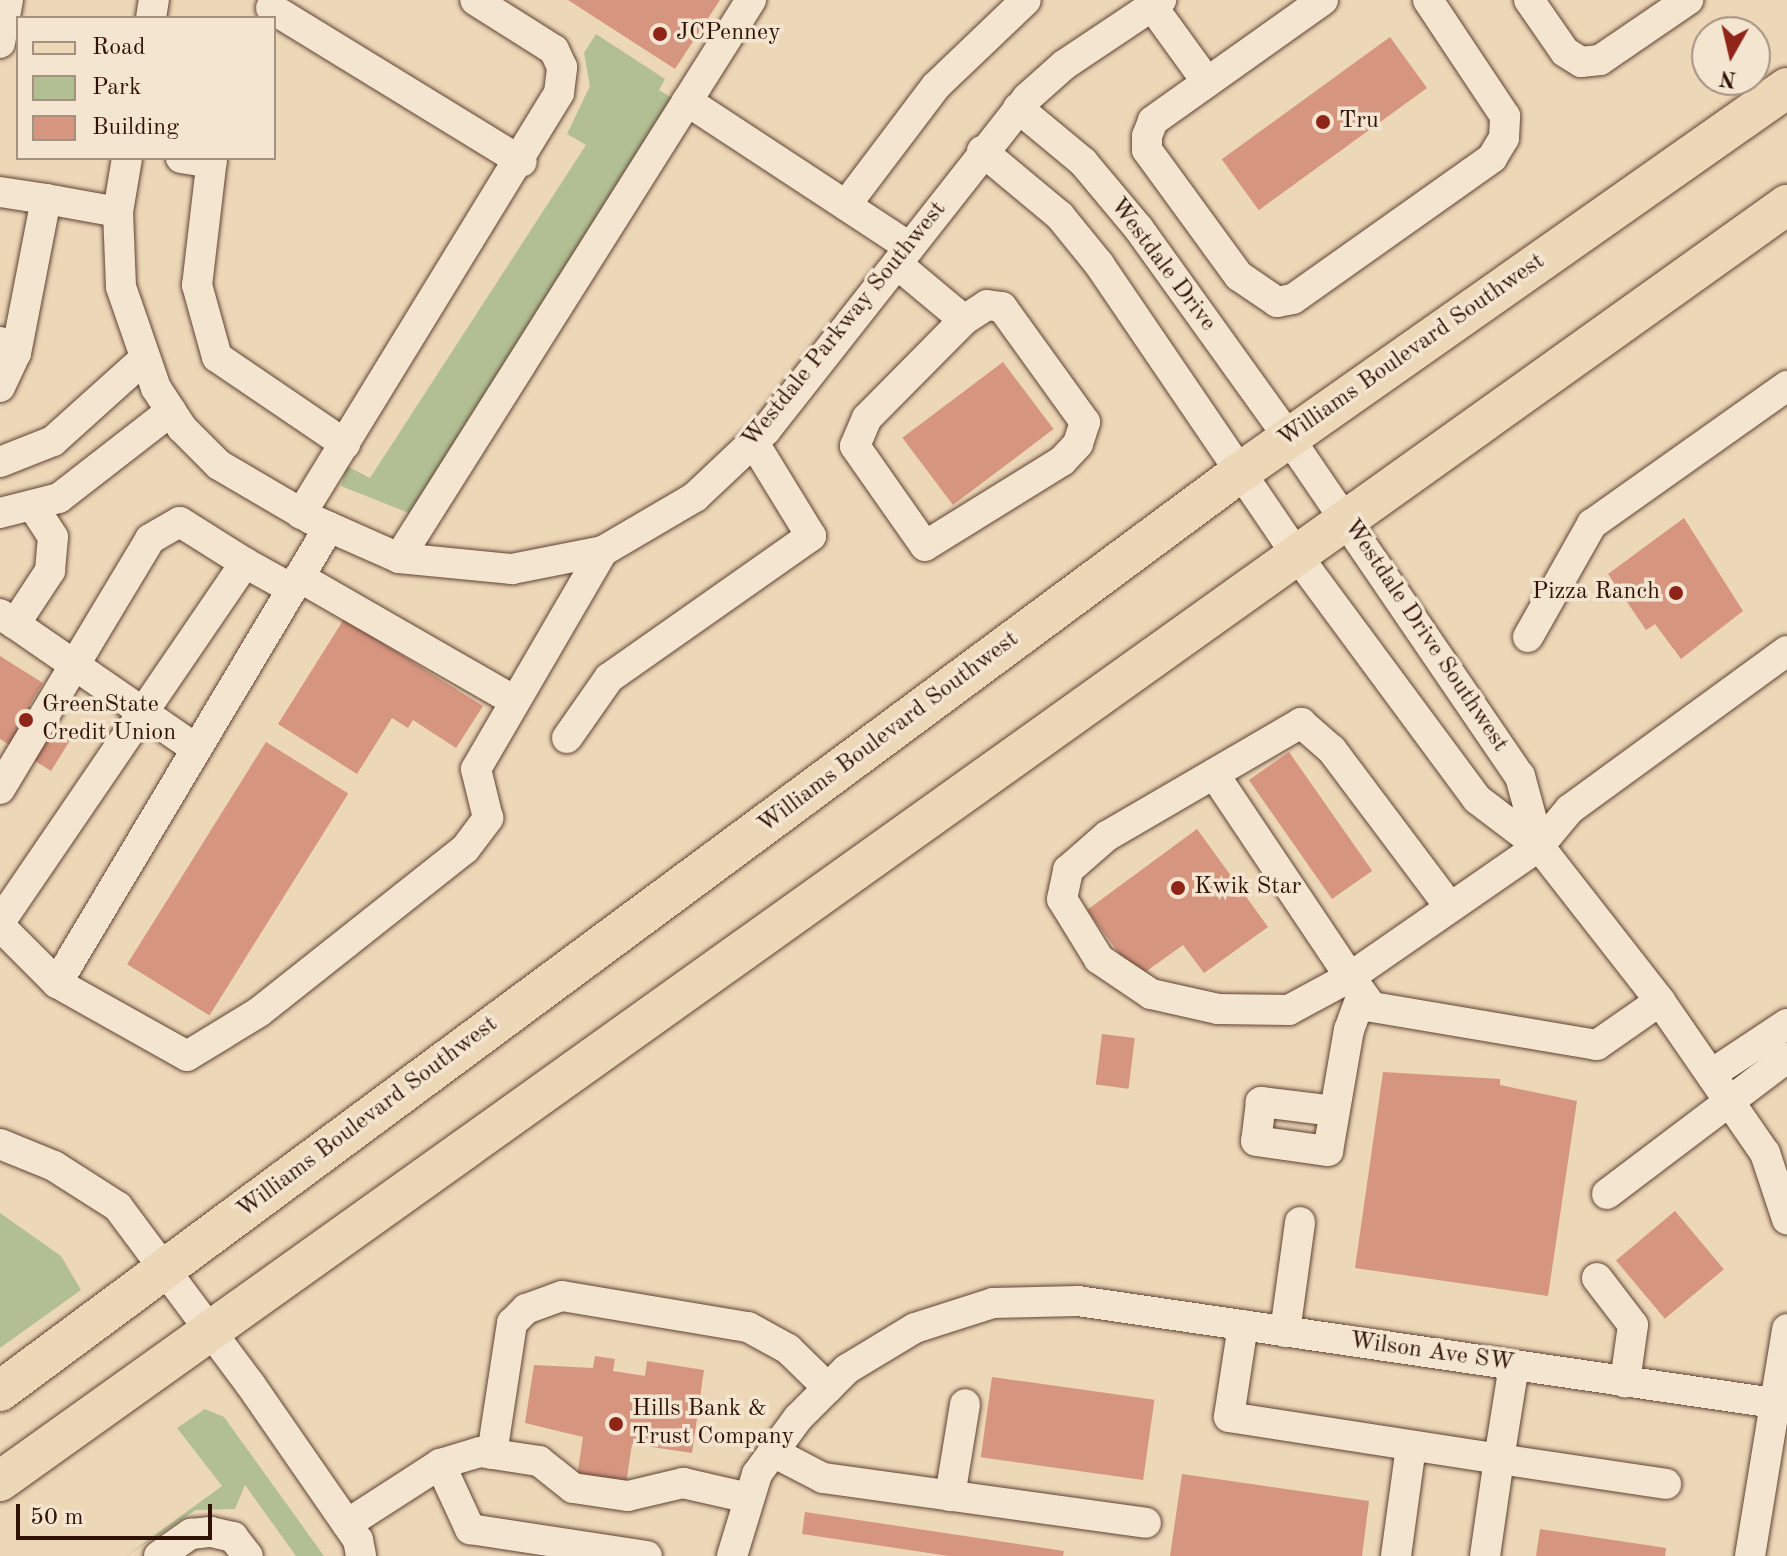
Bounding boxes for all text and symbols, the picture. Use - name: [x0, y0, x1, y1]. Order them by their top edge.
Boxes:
- legend: [16, 16, 276, 160]
- north arrow: [1691, 16, 1771, 96]
- place label: JCPenney: [676, 20, 781, 48]
- marker: JCPenney: [651, 25, 669, 43]
- text: Road: [92, 36, 145, 60]
- text: N: [1718, 66, 1738, 90]
- text: Park: [92, 76, 141, 100]
- place label: Tru: [1339, 108, 1379, 136]
- marker: Tru: [1314, 113, 1332, 131]
- text: Building: [92, 116, 179, 140]
- street label: Westdale Drive: [1103, 193, 1221, 337]
- street label: Westdale Parkway Southwest: [737, 196, 953, 454]
- street label: Williams Boulevard Southwest: [1273, 248, 1551, 454]
- street label: Westdale Drive Southwest: [1336, 514, 1514, 758]
- place label: Pizza Ranch: [1532, 579, 1660, 607]
- marker: Pizza Ranch: [1667, 584, 1685, 602]
- street label: Williams Boulevard Southwest: [753, 626, 1025, 840]
- place label: GreenState Credit Union: [42, 692, 176, 748]
- marker: GreenState Credit Union: [17, 711, 35, 729]
- place label: Kwik Star: [1194, 874, 1301, 902]
- marker: Kwik Star: [1169, 879, 1187, 897]
- street label: Williams Boulevard Southwest: [232, 1011, 504, 1225]
- street label: Wilson Ave SW: [1348, 1327, 1516, 1379]
- place label: Hills Bank & Trust Company: [632, 1396, 794, 1452]
- marker: Hills Bank & Trust Company: [607, 1415, 625, 1433]
- scale bar: [20, 1488, 216, 1538]
- text: 50 m: [30, 1506, 84, 1530]

